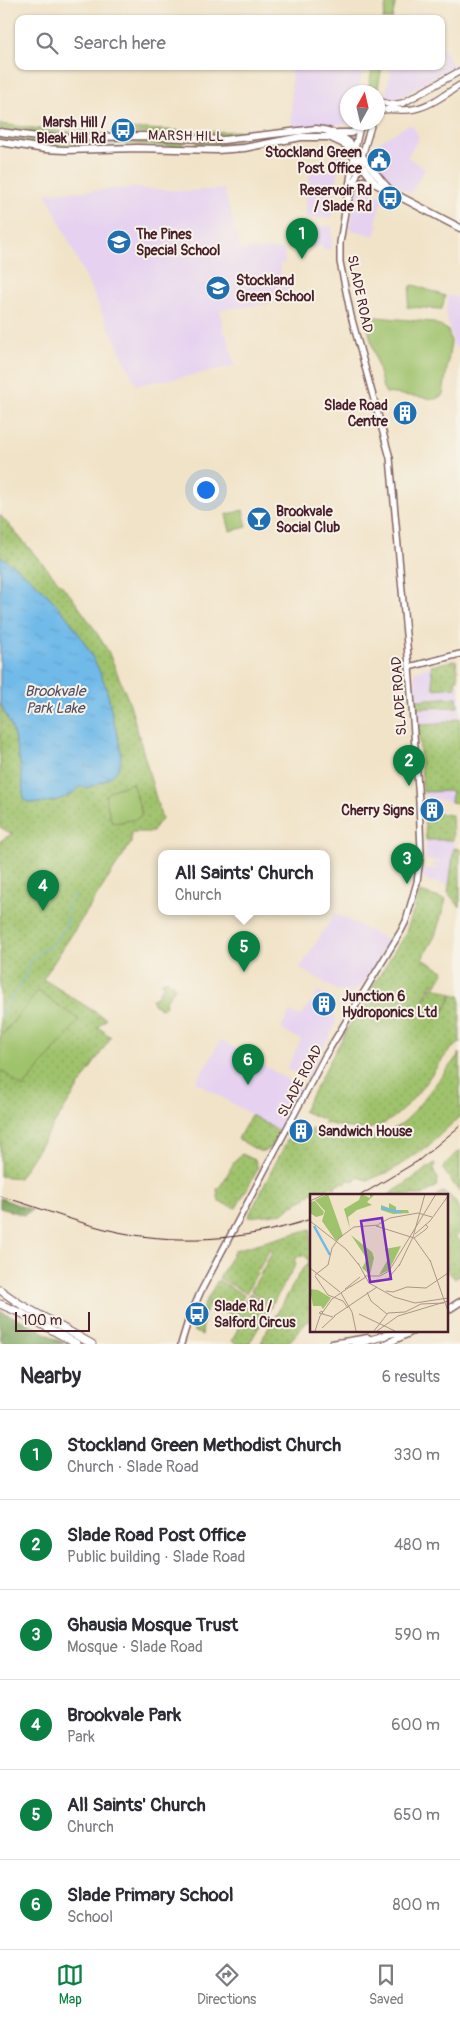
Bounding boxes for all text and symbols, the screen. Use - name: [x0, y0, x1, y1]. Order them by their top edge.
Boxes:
- search box: [15, 15, 445, 70]
- icon: search: [33, 29, 61, 57]
- text: Search here: [73, 31, 166, 55]
- north arrow: [340, 85, 385, 130]
- place label: Marsh Hill / Bleak Hill Rd: [36, 114, 106, 147]
- bus stop icon: Marsh Hill / Bleak Hill Rd: [110, 117, 136, 143]
- street label: MARSH HILL: [148, 127, 224, 145]
- place label: Stockland Green Post Office: [265, 144, 363, 177]
- public building icon: Stockland Green Post Office: [366, 147, 392, 173]
- place label: Reservoir Rd / Slade Rd: [300, 182, 372, 215]
- bus stop icon: Reservoir Rd / Slade Rd: [377, 185, 403, 211]
- pin: 1: [286, 218, 318, 259]
- place label: The Pines Special School: [135, 226, 220, 259]
- school or university icon: The Pines Special School: [106, 229, 132, 255]
- street label: SLADE ROAD: [343, 254, 377, 335]
- place label: Stockland Green School: [236, 272, 315, 305]
- school or university icon: Stockland Green School: [205, 275, 231, 301]
- place label: Slade Road Centre: [324, 397, 389, 430]
- building icon: Slade Road Centre: [392, 400, 418, 426]
- your location: [193, 477, 219, 503]
- place label: Brookvale Social Club: [276, 503, 340, 536]
- bar icon: Brookvale Social Club: [246, 506, 272, 532]
- street label: SLADE ROAD: [388, 656, 410, 736]
- water label: Brookvale Park Lake: [25, 682, 87, 718]
- pin: 2: [393, 745, 425, 786]
- building icon: Cherry Signs: [419, 797, 445, 823]
- place label: Cherry Signs: [341, 802, 415, 819]
- pin: 3: [391, 843, 423, 884]
- popup: [158, 850, 330, 915]
- text: All Saints' Church: [175, 861, 313, 885]
- pin: 4: [27, 870, 59, 911]
- text: Church: [175, 885, 221, 905]
- pin: 5: [228, 931, 260, 972]
- place label: Junction 6 Hydroponics Ltd: [342, 988, 437, 1021]
- building icon: Junction 6 Hydroponics Ltd: [311, 991, 337, 1017]
- street label: SLADE ROAD: [274, 1042, 326, 1120]
- pin: 6: [232, 1044, 264, 1085]
- building icon: Sandwich House: [288, 1118, 314, 1144]
- place label: Sandwich House: [318, 1123, 413, 1140]
- inset map: [310, 1194, 448, 1332]
- place label: Slade Rd / Salford Circus: [214, 1298, 296, 1331]
- bus stop icon: Slade Rd / Salford Circus: [184, 1301, 210, 1327]
- scale bar: [15, 1309, 90, 1332]
- text: 100 m: [22, 1312, 62, 1329]
- text: Nearby: [20, 1363, 81, 1390]
- text: 6 results: [382, 1367, 440, 1387]
- text: Stockland Green Methodist Church: [67, 1433, 341, 1457]
- text: 1: [33, 1445, 39, 1465]
- text: 330 m: [394, 1445, 440, 1465]
- text: Church · Slade Road: [67, 1457, 199, 1477]
- text: Slade Road Post Office: [67, 1523, 246, 1547]
- text: 2: [32, 1535, 40, 1555]
- text: 480 m: [394, 1535, 440, 1555]
- text: Public building · Slade Road: [67, 1547, 245, 1567]
- text: Ghausia Mosque Trust: [67, 1613, 238, 1637]
- text: 3: [32, 1625, 40, 1645]
- text: 590 m: [394, 1625, 440, 1645]
- text: Mosque · Slade Road: [67, 1637, 203, 1657]
- text: Brookvale Park: [67, 1703, 181, 1727]
- text: 4: [31, 1715, 41, 1735]
- text: 600 m: [391, 1715, 440, 1735]
- text: Park: [67, 1727, 95, 1747]
- text: All Saints' Church: [67, 1793, 206, 1817]
- text: 5: [32, 1805, 40, 1825]
- text: 650 m: [393, 1805, 440, 1825]
- text: Church: [67, 1817, 114, 1837]
- text: Slade Primary School: [67, 1883, 234, 1907]
- text: 6: [31, 1895, 41, 1915]
- text: 800 m: [392, 1895, 440, 1915]
- text: School: [67, 1907, 113, 1927]
- tab: Map: [56, 1961, 84, 2008]
- tab: Directions: [197, 1961, 256, 2008]
- tab: Saved: [369, 1961, 404, 2008]

